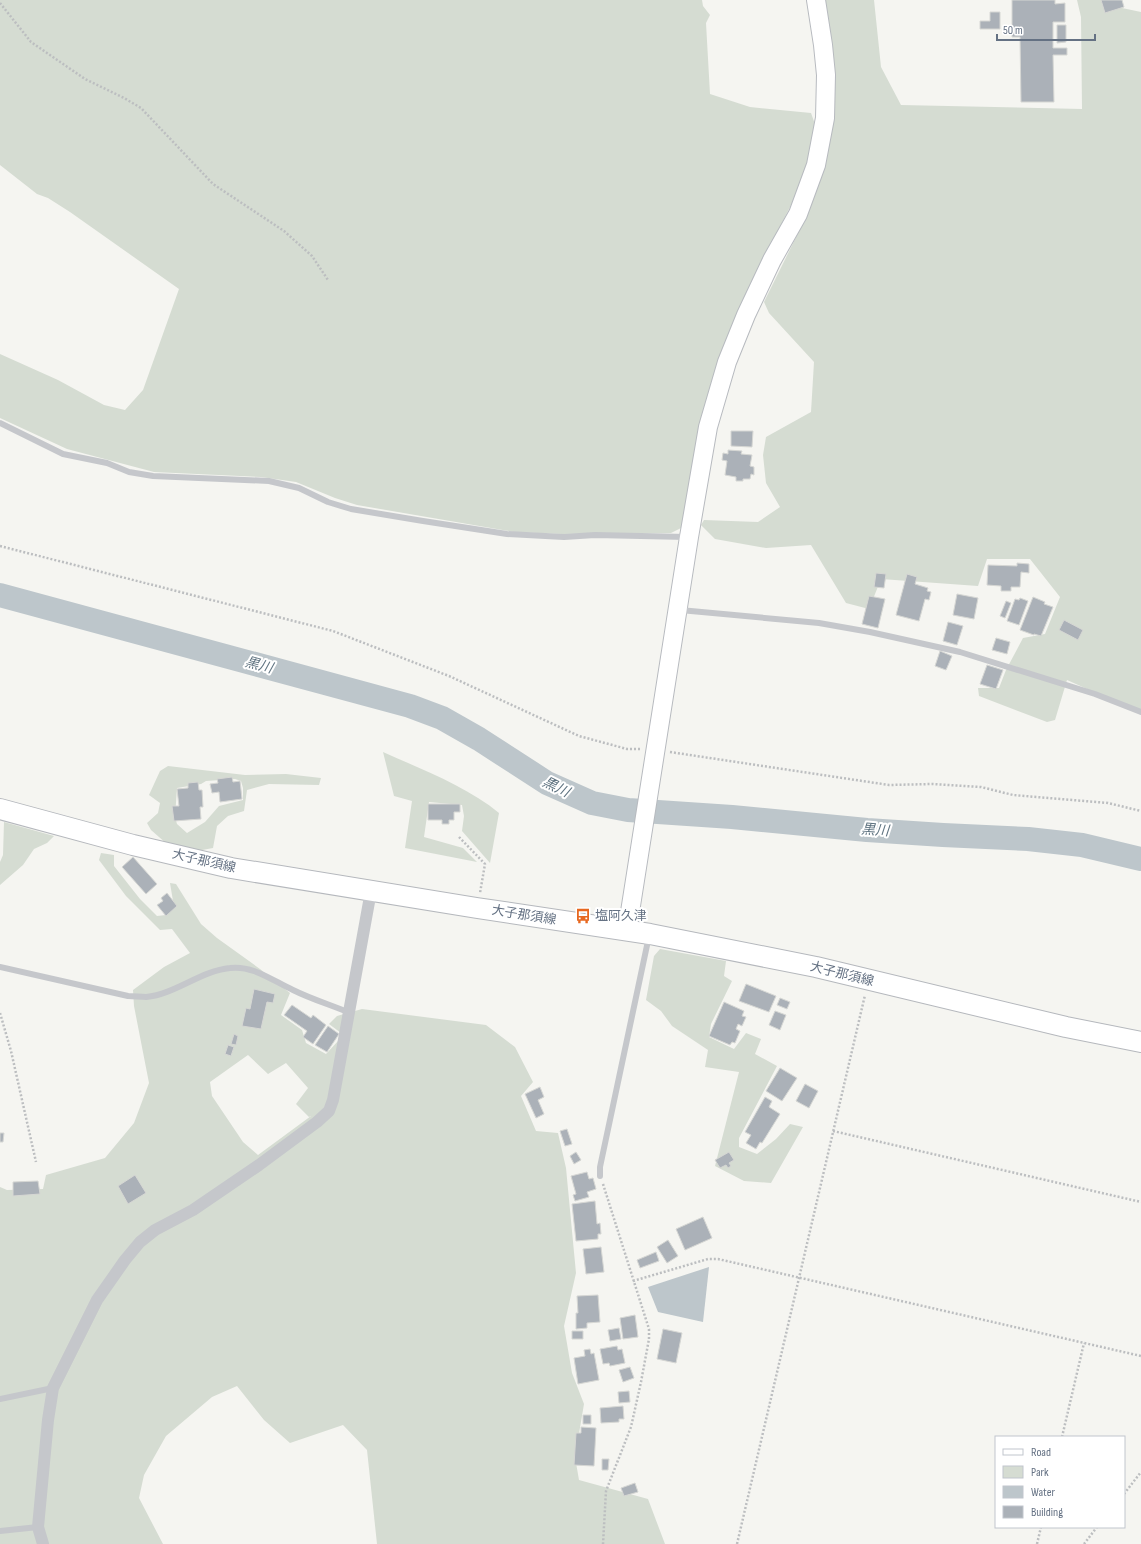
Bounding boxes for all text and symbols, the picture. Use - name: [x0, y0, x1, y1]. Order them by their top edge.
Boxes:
- scale bar: [997, 16, 1095, 42]
- text: 50 m: [1003, 23, 1023, 38]
- water label: 黒川: [243, 653, 277, 677]
- water label: 黒川: [540, 773, 574, 802]
- water label: 黒川: [860, 821, 892, 840]
- street label: 大子那須線: [171, 846, 237, 876]
- street label: 大子那須線: [491, 902, 557, 928]
- bus stop icon: 塩阿久津: [574, 907, 592, 925]
- place label: 塩阿久津: [595, 908, 647, 924]
- street label: 大子那須線: [809, 958, 875, 990]
- legend: [995, 1436, 1125, 1528]
- text: Road: [1031, 1445, 1051, 1460]
- text: Park: [1031, 1465, 1049, 1480]
- text: Water: [1031, 1485, 1055, 1500]
- text: Building: [1031, 1505, 1063, 1520]

